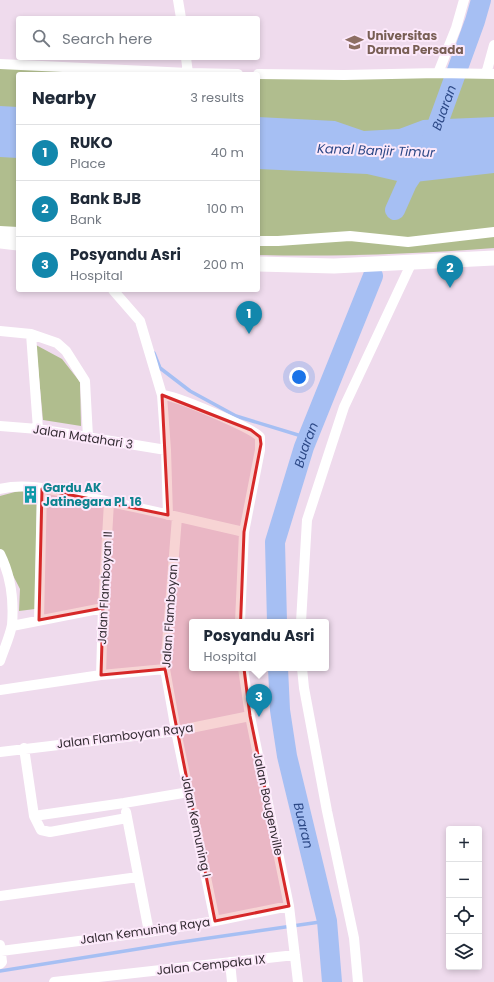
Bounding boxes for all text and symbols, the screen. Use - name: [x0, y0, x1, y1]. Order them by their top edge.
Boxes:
- search box: [16, 16, 260, 60]
- icon: search: [30, 27, 52, 49]
- place label: Universitas Darma Persada: [367, 27, 464, 58]
- text: Search here: [62, 28, 152, 49]
- school or university icon: Universitas Darma Persada: [344, 33, 364, 53]
- water label: Buaran: [427, 82, 461, 133]
- text: Nearby: [32, 86, 96, 110]
- text: 3 results: [190, 88, 244, 107]
- text: RUKO: [70, 132, 113, 153]
- water label: Kanal Banjir Timur: [317, 139, 436, 162]
- text: 1: [43, 143, 47, 162]
- text: 40 m: [211, 143, 244, 162]
- text: Place: [70, 154, 105, 173]
- text: Bank BJB: [70, 188, 141, 209]
- text: 2: [41, 199, 49, 218]
- text: 100 m: [207, 199, 244, 218]
- text: Bank: [70, 210, 102, 229]
- text: Posyandu Asri: [70, 244, 181, 265]
- text: 3: [41, 255, 49, 274]
- text: 200 m: [203, 255, 244, 274]
- pin: 2: [437, 255, 463, 288]
- text: Hospital: [70, 266, 123, 285]
- pin: 1: [236, 301, 262, 334]
- your location: [289, 367, 309, 387]
- water label: Buaran: [289, 419, 323, 470]
- street label: Jalan Matahari 3: [32, 420, 134, 453]
- place label: Gardu AK Jatinegara PL 16: [43, 479, 142, 510]
- building icon: Gardu AK Jatinegara PL 16: [20, 485, 40, 505]
- street label: Jalan Flamboyan II: [93, 531, 116, 645]
- street label: Jalan Flamboyan I: [157, 557, 182, 669]
- popup: [189, 619, 329, 671]
- text: Posyandu Asri: [204, 625, 314, 646]
- text: Hospital: [204, 647, 256, 666]
- pin: 3: [246, 684, 272, 717]
- street label: Jalan Flamboyan Raya: [56, 719, 194, 752]
- street label: Jalan Bougenville: [249, 751, 288, 857]
- street label: Jalan Kemuning I: [177, 773, 216, 878]
- water label: Buaran: [289, 800, 318, 851]
- map controls: [446, 826, 482, 970]
- button: +: [446, 826, 482, 862]
- button: −: [446, 862, 482, 898]
- button: locate: [446, 898, 482, 934]
- street label: Jalan Kemuning Raya: [79, 913, 211, 948]
- button: layers: [446, 934, 482, 970]
- street label: Jalan Cempaka IX: [156, 950, 266, 979]

